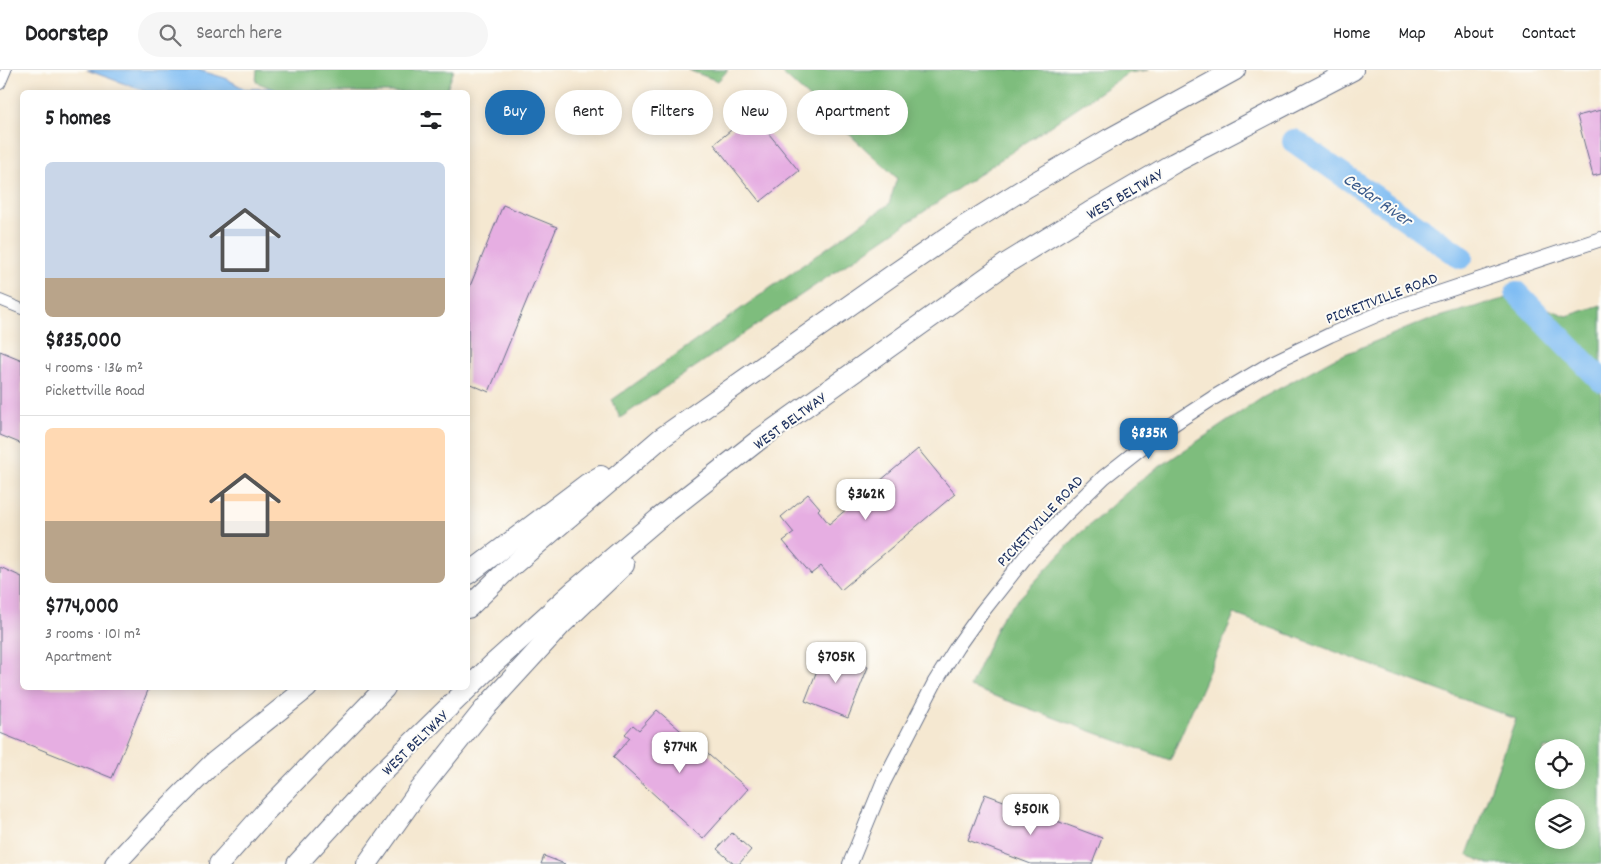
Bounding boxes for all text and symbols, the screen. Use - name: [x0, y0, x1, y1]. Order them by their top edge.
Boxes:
- search box: [138, 12, 488, 57]
- text: Doorstep: [25, 18, 108, 52]
- icon: search: [156, 21, 184, 49]
- text: Search here: [196, 21, 282, 48]
- text: Home: [1333, 22, 1370, 47]
- text: Map: [1398, 22, 1426, 47]
- text: About: [1454, 22, 1494, 47]
- text: Contact: [1522, 22, 1576, 47]
- chip: Buy: [485, 90, 545, 135]
- chip: Rent: [555, 90, 622, 135]
- chip: Filters: [632, 90, 713, 135]
- chip: New: [723, 90, 787, 135]
- chip: Apartment: [797, 90, 908, 135]
- text: 5 homes: [45, 105, 111, 135]
- icon: filters: [417, 106, 445, 134]
- street label: WEST BELTWAY: [1083, 163, 1169, 226]
- water label: Cedar River: [1337, 168, 1418, 235]
- icon: home: [200, 195, 290, 285]
- street label: PICKETTVILLE ROAD: [1323, 267, 1441, 331]
- text: $835,000: [45, 327, 121, 357]
- text: 4 rooms · 136 m²: [45, 357, 143, 380]
- text: Pickettville Road: [45, 380, 145, 403]
- street label: WEST BELTWAY: [749, 387, 833, 456]
- pin: $835K: [1114, 418, 1184, 460]
- text: $835K: [1131, 422, 1167, 445]
- icon: home: [200, 460, 290, 550]
- street label: PICKETTVILLE ROAD: [992, 471, 1090, 573]
- pin: $362K: [831, 478, 901, 521]
- text: $362K: [847, 483, 885, 506]
- text: $774,000: [45, 593, 119, 623]
- text: 3 rooms · 101 m²: [45, 623, 141, 646]
- pin: $705K: [801, 642, 871, 684]
- text: Apartment: [45, 646, 112, 669]
- text: $705K: [817, 646, 855, 669]
- street label: WEST BELTWAY: [377, 705, 455, 782]
- pin: $774K: [645, 732, 715, 774]
- text: $774K: [663, 736, 697, 759]
- map controls: [1535, 739, 1585, 849]
- button: locate: [1535, 739, 1585, 789]
- pin: $501K: [996, 794, 1066, 836]
- text: $501K: [1013, 798, 1049, 821]
- button: layers: [1535, 799, 1585, 849]

